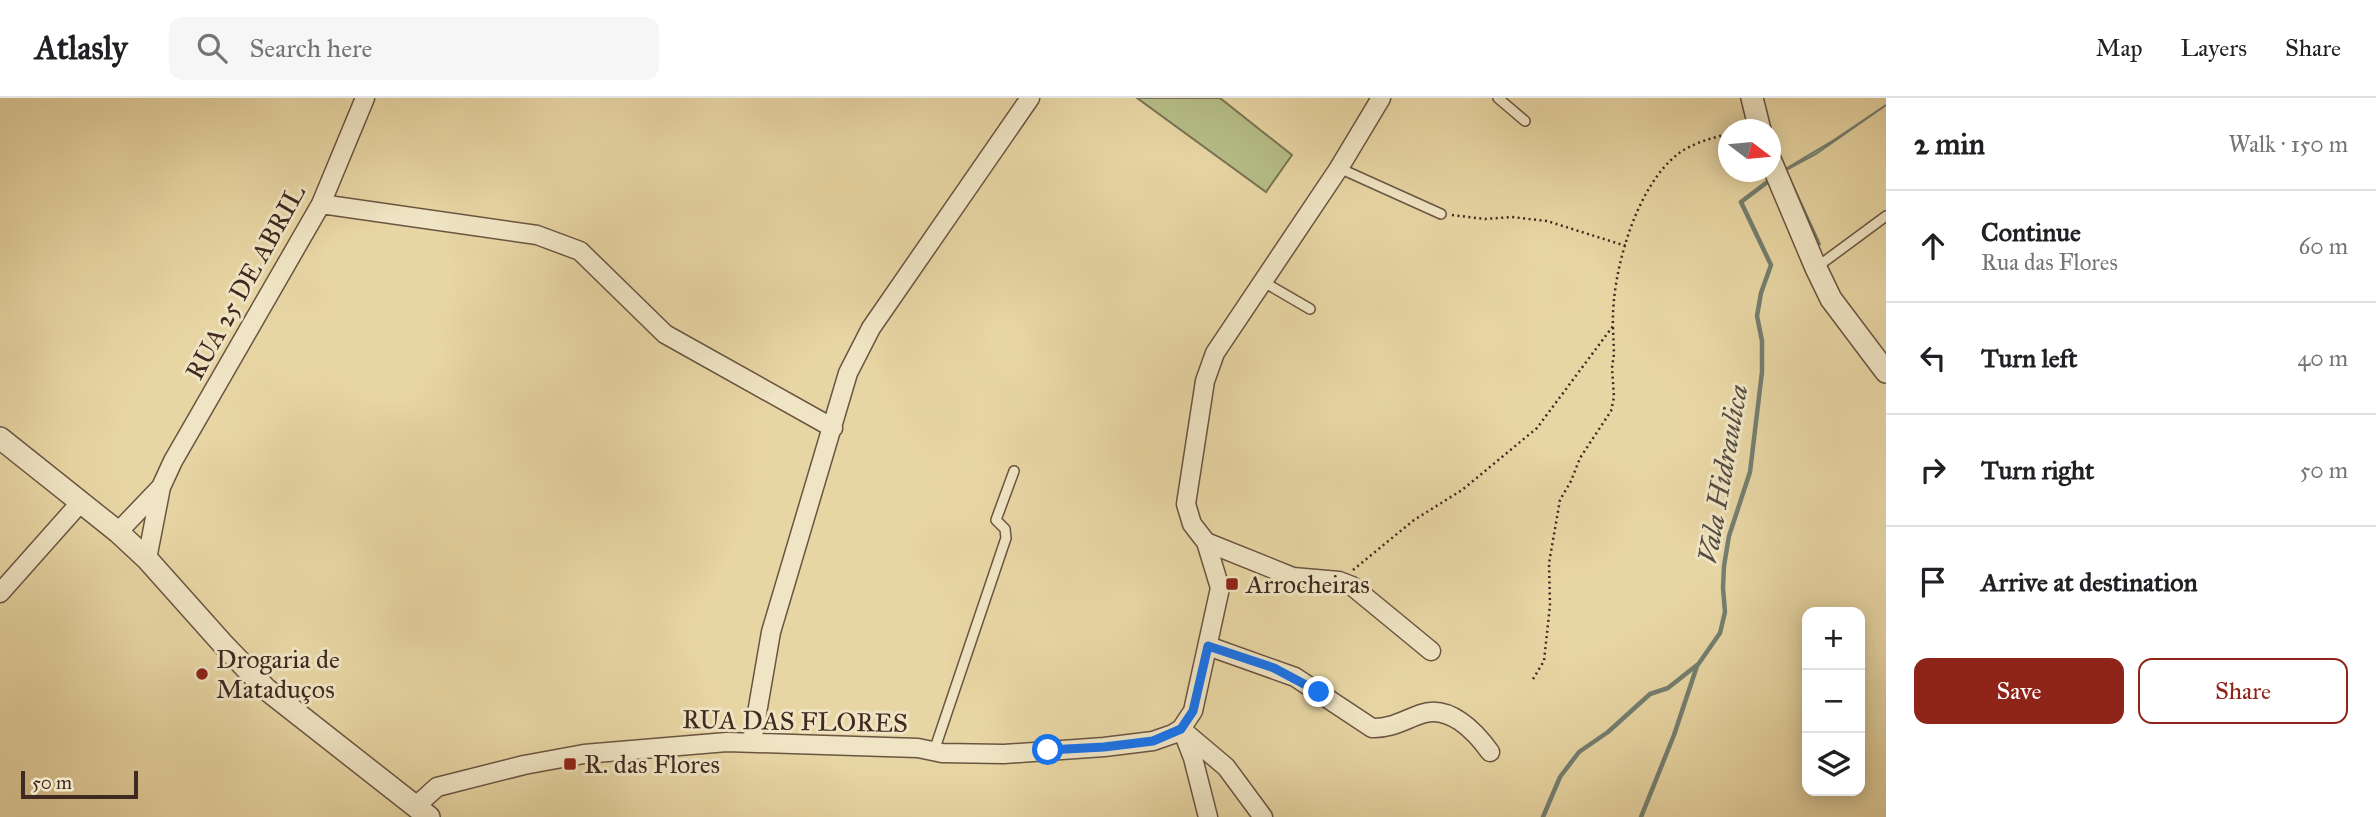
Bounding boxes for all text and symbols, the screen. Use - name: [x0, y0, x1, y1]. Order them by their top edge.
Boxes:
- search box: [169, 17, 659, 80]
- text: Atlasly: [35, 28, 127, 68]
- icon: search: [193, 29, 231, 67]
- text: Search here: [249, 32, 372, 64]
- text: Map: [2096, 33, 2143, 63]
- text: Layers: [2181, 33, 2247, 63]
- text: Share: [2285, 33, 2341, 63]
- north arrow: [1718, 119, 1781, 182]
- text: 2 min: [1914, 126, 1985, 162]
- text: Walk · 150 m: [2228, 130, 2348, 158]
- street label: RUA 25 DE ABRIL: [178, 179, 312, 385]
- text: Continue: [1981, 216, 2081, 248]
- icon: ahead: [1914, 227, 1952, 265]
- text: 60 m: [2299, 232, 2348, 260]
- text: Rua das Flores: [1981, 248, 2118, 276]
- icon: left: [1914, 339, 1952, 377]
- text: Turn left: [1981, 342, 2077, 374]
- text: 40 m: [2298, 344, 2348, 372]
- water label: Vala Hidraulica: [1690, 382, 1755, 566]
- icon: right: [1914, 451, 1952, 489]
- text: Turn right: [1981, 454, 2094, 486]
- text: 50 m: [2300, 456, 2348, 484]
- icon: arrive: [1914, 563, 1952, 601]
- text: Arrive at destination: [1981, 566, 2198, 598]
- place label: Arrocheiras: [1245, 568, 1370, 600]
- marker: Arrocheiras: [1224, 576, 1240, 592]
- map controls: [1802, 607, 1865, 796]
- button: +: [1802, 607, 1865, 670]
- place label: Drogaria de Mataduços: [216, 643, 340, 705]
- button: Save: [1914, 658, 2124, 724]
- button: Share: [2138, 658, 2348, 724]
- marker: Drogaria de Mataduços: [194, 666, 210, 682]
- button: −: [1802, 670, 1865, 733]
- route end: [1303, 676, 1334, 707]
- street label: RUA DAS FLORES: [682, 703, 908, 739]
- button: layers: [1802, 733, 1865, 796]
- route start: [1032, 734, 1063, 765]
- place label: R. das Flores: [584, 748, 720, 780]
- marker: R. das Flores: [562, 756, 578, 772]
- scale bar: [21, 768, 138, 800]
- text: 50 m: [32, 771, 72, 794]

